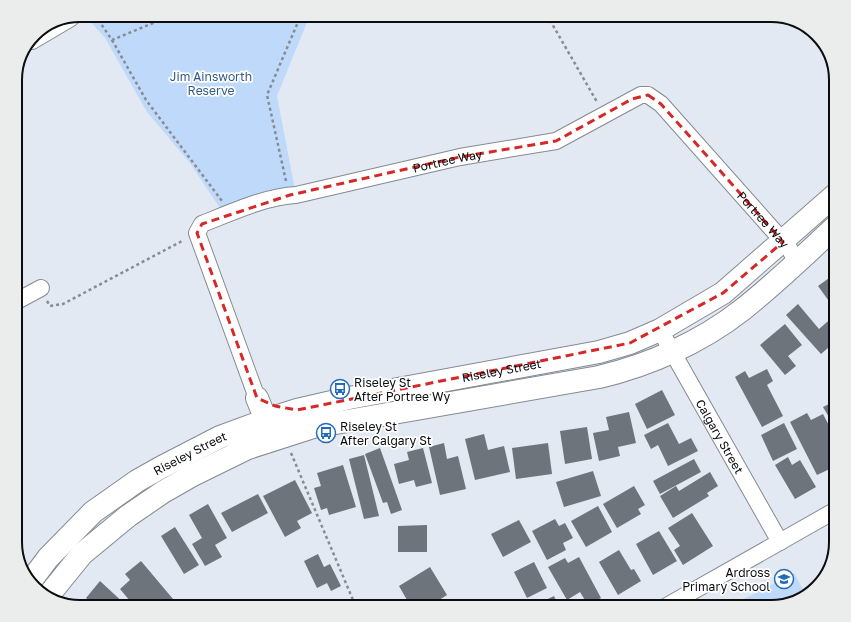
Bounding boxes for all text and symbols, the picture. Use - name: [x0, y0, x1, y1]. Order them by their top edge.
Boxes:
- park label: Jim Ainsworth Reserve: [170, 69, 252, 98]
- street label: Portree Way: [411, 146, 483, 175]
- street label: Portree Way: [734, 188, 793, 251]
- street label: Riseley Street: [460, 355, 542, 385]
- place label: Riseley St After Portree Wy: [354, 375, 450, 404]
- bus stop icon: Riseley St After Portree Wy: [329, 378, 351, 400]
- street label: Calgary Street: [693, 396, 747, 476]
- place label: Riseley St After Calgary St: [340, 419, 432, 448]
- bus stop icon: Riseley St After Calgary St: [315, 422, 337, 444]
- street label: Riseley Street: [150, 428, 229, 478]
- place label: Ardross Primary School: [682, 565, 770, 594]
- school or university icon: Ardross Primary School: [773, 568, 795, 590]

